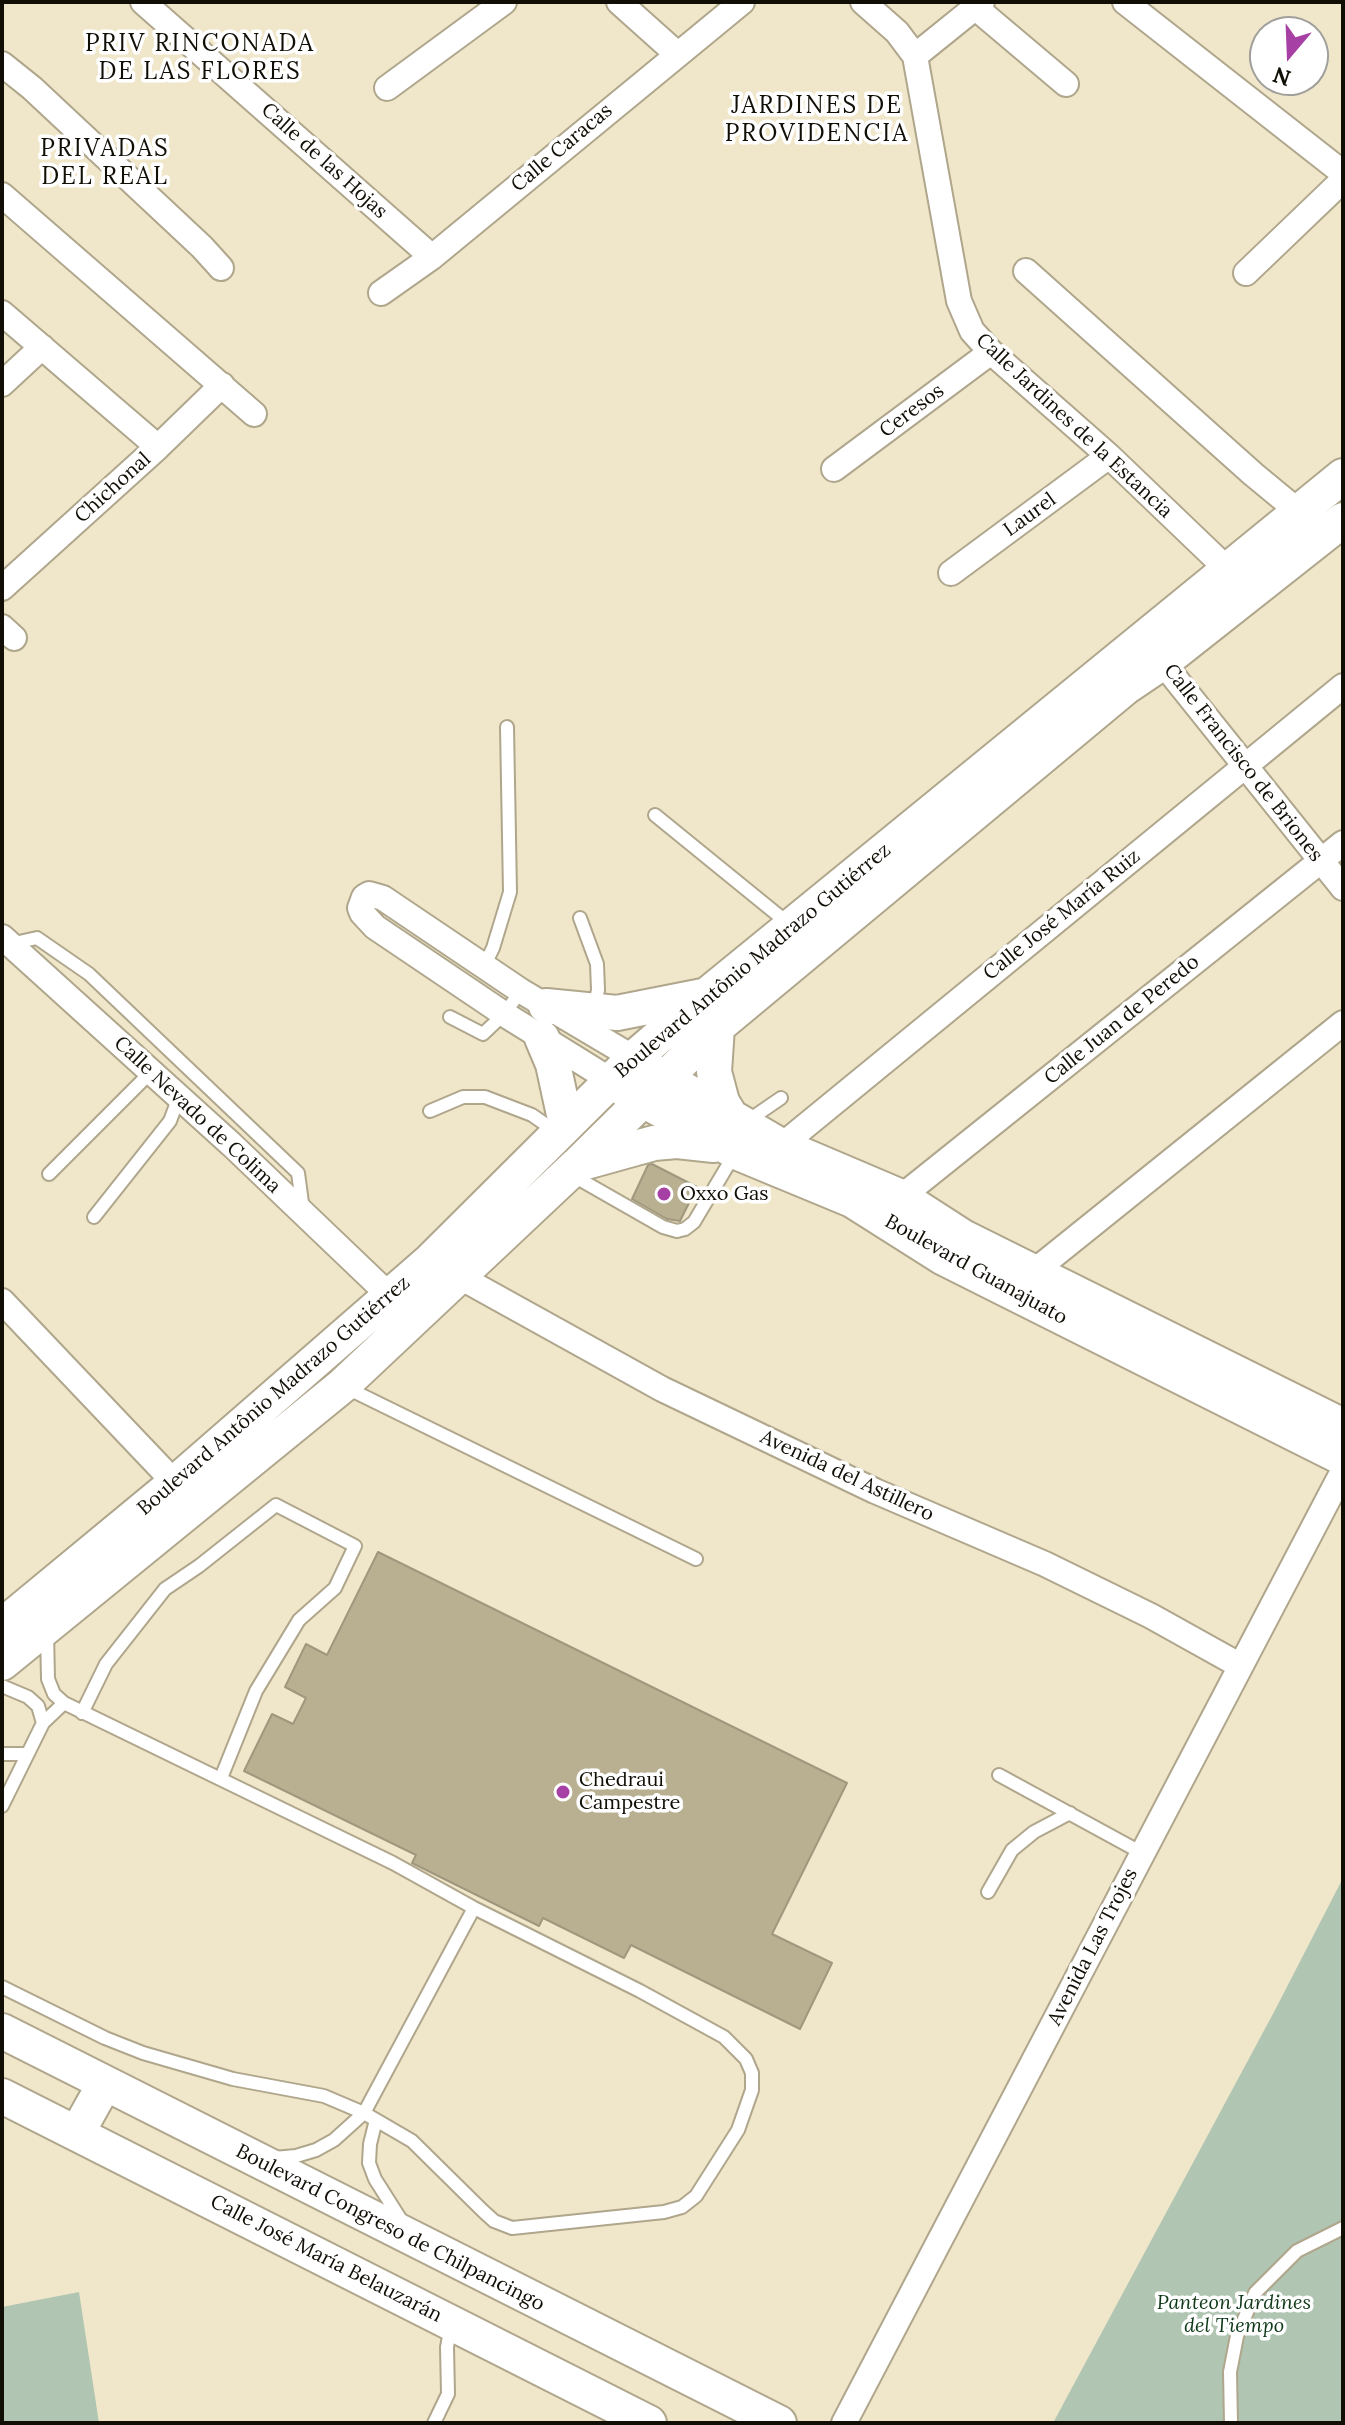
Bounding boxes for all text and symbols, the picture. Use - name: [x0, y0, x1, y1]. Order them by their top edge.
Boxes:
- north arrow: [1249, 16, 1329, 96]
- district label: PRIV RINCONADA DE LAS FLORES: [85, 30, 315, 86]
- text: N: [1269, 61, 1294, 93]
- district label: JARDINES DE PROVIDENCIA: [725, 92, 909, 148]
- street label: Calle de las Hojas: [256, 98, 392, 224]
- street label: Calle Caracas: [507, 99, 617, 197]
- district label: PRIVADAS DEL REAL: [40, 135, 170, 191]
- street label: Calle Jardines de la Estancia: [971, 329, 1177, 523]
- street label: Ceresos: [875, 379, 949, 443]
- street label: Chichonal: [70, 448, 156, 528]
- street label: Laurel: [999, 488, 1061, 542]
- street label: Calle Francisco de Briones: [1158, 659, 1328, 867]
- street label: Boulevard Antônio Madrazo Gutiérrez: [610, 838, 896, 1084]
- street label: Calle José María Ruiz: [979, 844, 1145, 986]
- street label: Calle Juan de Peredo: [1040, 950, 1204, 1090]
- street label: Calle Nevado de Colima: [109, 1031, 285, 1199]
- place label: Oxxo Gas: [680, 1182, 769, 1206]
- marker: Oxxo Gas: [655, 1185, 673, 1203]
- street label: Boulevard Guanajuato: [881, 1210, 1071, 1330]
- street label: Boulevard Antônio Madrazo Gutiérrez: [133, 1271, 415, 1521]
- street label: Avenida del Astillero: [756, 1425, 938, 1527]
- place label: Chedraui Campestre: [579, 1768, 680, 1815]
- marker: Chedraui Campestre: [554, 1783, 572, 1801]
- street label: Avenida Las Trojes: [1043, 1864, 1143, 2030]
- street label: Boulevard Congreso de Chilpancingo: [232, 2139, 548, 2317]
- street label: Calle José María Belauzarán: [206, 2190, 446, 2328]
- park label: Panteon Jardines del Tiempo: [1157, 2291, 1311, 2338]

